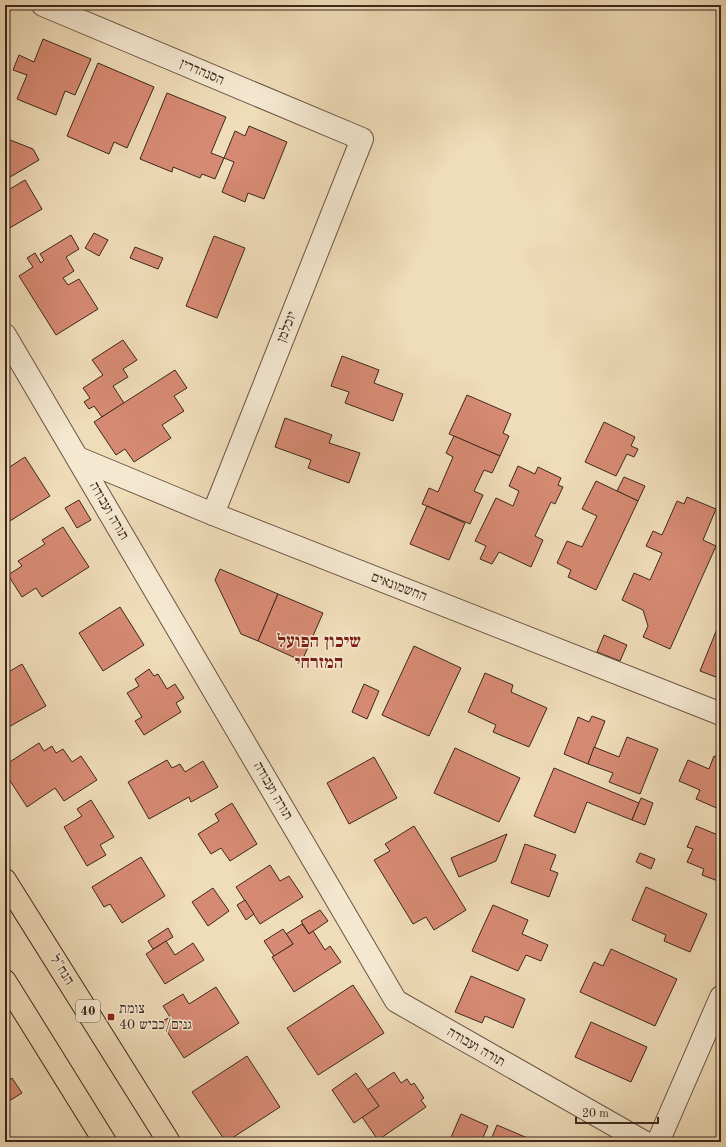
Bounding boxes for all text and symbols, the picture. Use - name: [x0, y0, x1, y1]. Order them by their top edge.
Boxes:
- street label: הסנהדרין: [178, 56, 226, 88]
- street label: יוכלמן: [274, 309, 299, 344]
- street label: תורה ועבודה: [87, 480, 131, 542]
- street label: החשמונאים: [369, 570, 429, 604]
- district label: שיכון הפועל המזרחי: [277, 632, 361, 672]
- street label: תורה ועבודה: [251, 760, 295, 822]
- street label: הנח"ל: [48, 952, 77, 987]
- road number: 40: [76, 1000, 100, 1022]
- place label: צומת גנים/כביש 40: [119, 1002, 192, 1032]
- marker: צומת גנים/כביש 40: [106, 1012, 116, 1022]
- street label: תורה ועבודה: [445, 1025, 507, 1069]
- scale bar: [576, 1099, 658, 1125]
- text: 20 m: [582, 1108, 609, 1120]

